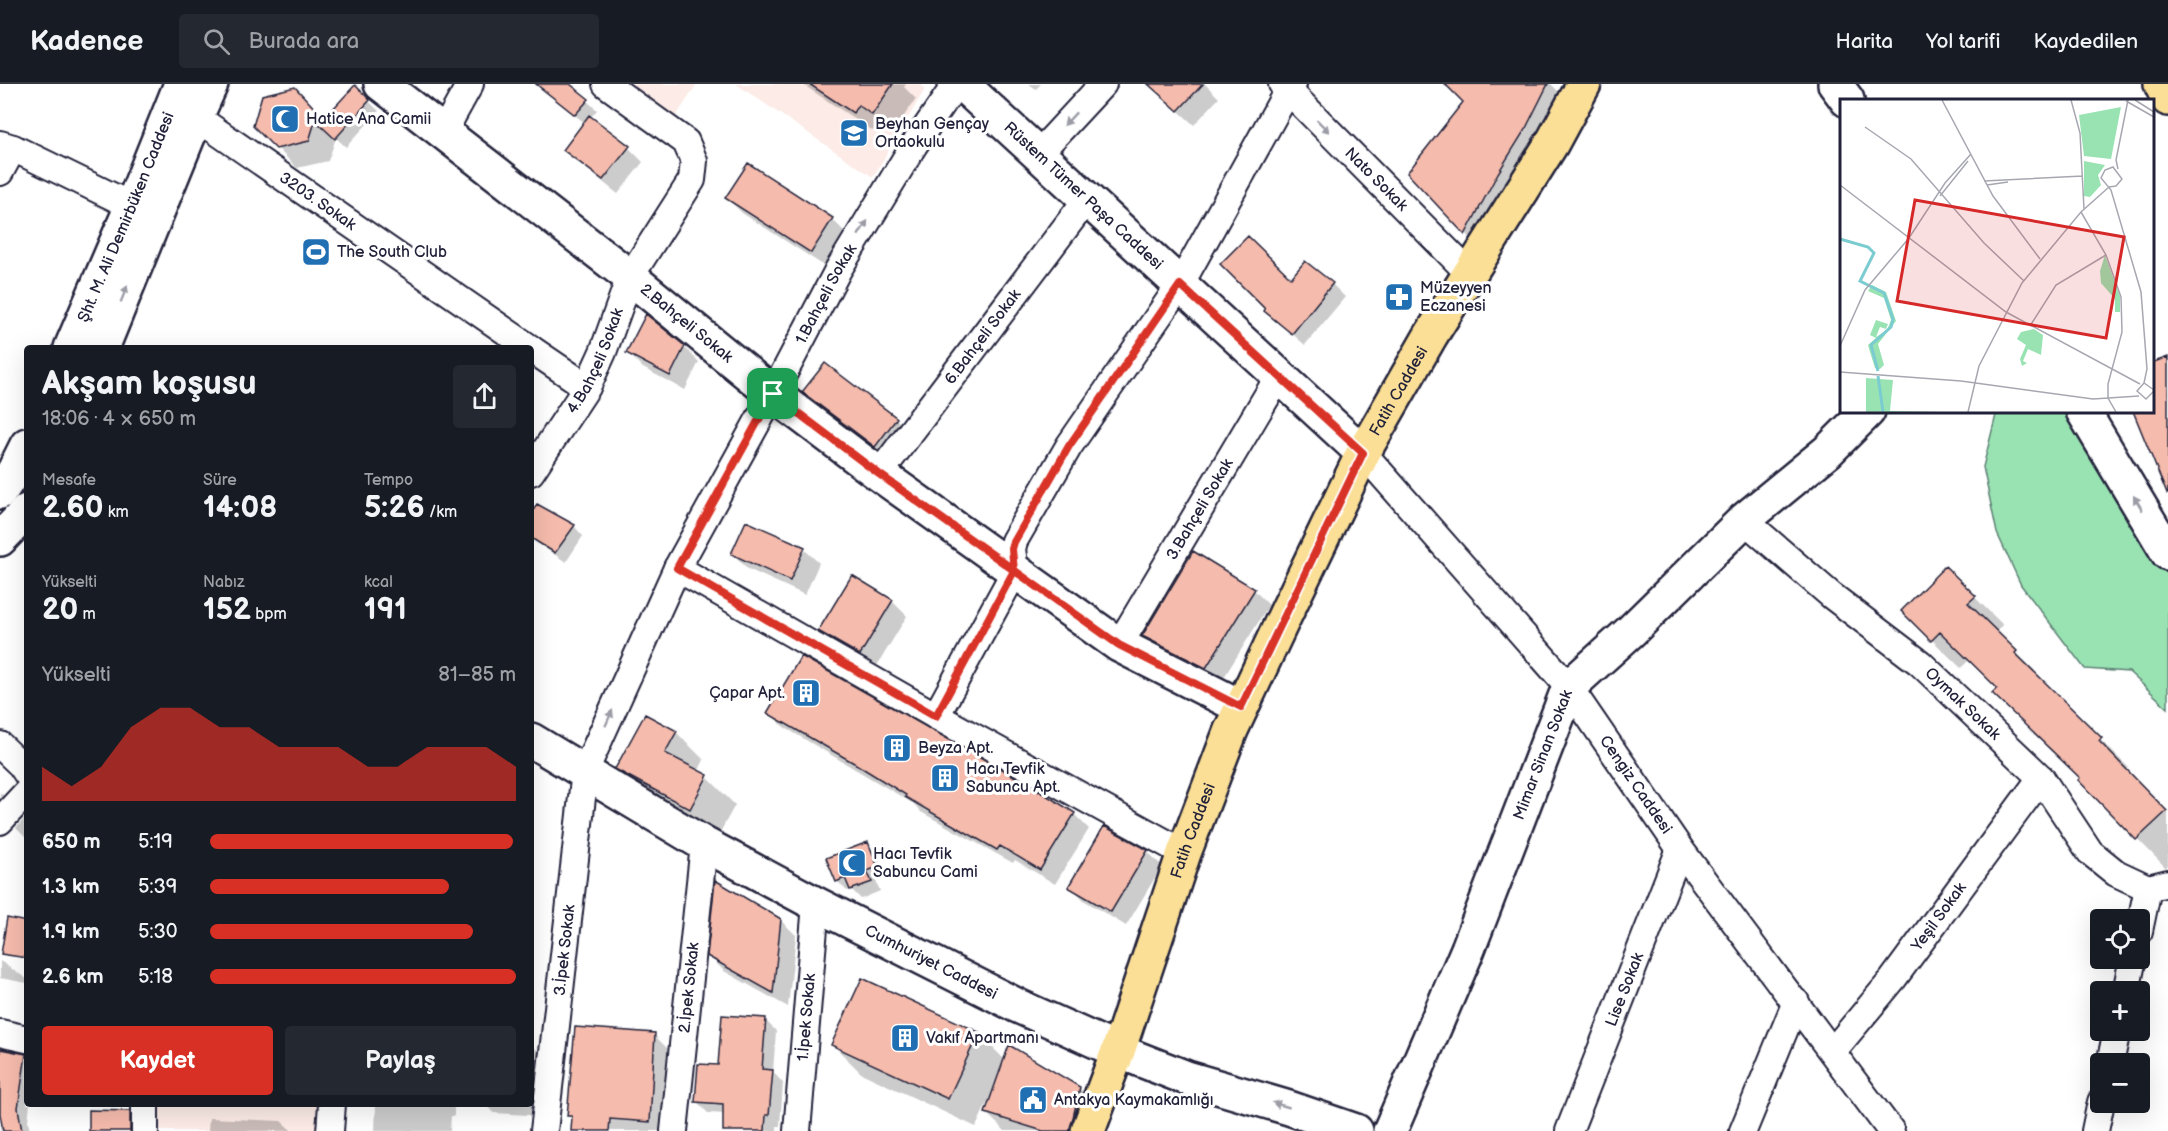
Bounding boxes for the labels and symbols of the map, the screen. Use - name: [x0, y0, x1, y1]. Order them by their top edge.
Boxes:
- inset map: [1840, 99, 2153, 412]
- mosque icon: Hatice Ana Camii: [269, 103, 301, 135]
- street label: Şht. M. Ali Demirbüken Caddesi: [74, 109, 178, 325]
- place label: Hatice Ana Camii: [306, 110, 431, 129]
- one-way arrow: [1064, 112, 1078, 126]
- place label: Beyhan Gençay Ortaokulu: [875, 115, 990, 152]
- school or university icon: Beyhan Gençay Ortaokulu: [838, 117, 870, 149]
- street label: Rüstem Tümer Paşa Caddesi: [1000, 118, 1167, 274]
- one-way arrow: [1316, 118, 1330, 132]
- street label: Nato Sokak: [1341, 143, 1412, 215]
- street label: 3203. Sokak: [276, 168, 360, 234]
- one-way arrow: [858, 220, 869, 236]
- sports icon: The South Club: [300, 236, 332, 268]
- street label: 1.Bahçeli Sokak: [791, 241, 861, 347]
- place label: The South Club: [337, 243, 447, 262]
- place label: Müzeyyen Eczanesi: [1420, 279, 1492, 316]
- street label: 2.Bahçeli Sokak: [636, 280, 737, 367]
- pharmacy icon: Müzeyyen Eczanesi: [1383, 281, 1415, 313]
- one-way arrow: [120, 285, 129, 303]
- street label: 6.Bahçeli Sokak: [941, 285, 1025, 388]
- street label: 4.Bahçeli Sokak: [563, 305, 628, 417]
- street label: Fatih Caddesi: [1365, 343, 1432, 439]
- pin: [747, 368, 798, 419]
- street label: 3.Bahçeli Sokak: [1162, 455, 1237, 563]
- one-way arrow: [2132, 495, 2143, 511]
- street label: Oymak Sokak: [1921, 663, 2005, 744]
- building icon: Çapar Apt.: [790, 677, 822, 709]
- place label: Çapar Apt.: [709, 684, 785, 703]
- street label: Mimar Sinan Sokak: [1509, 687, 1576, 823]
- one-way arrow: [605, 709, 614, 726]
- building icon: Beyza Apt.: [881, 732, 913, 764]
- street label: Cengiz Caddesi: [1596, 732, 1676, 837]
- place label: Beyza Apt.: [918, 739, 993, 758]
- place label: Hacı Tevfik Sabuncu Apt.: [966, 760, 1060, 797]
- building icon: Hacı Tevfik Sabuncu Apt.: [929, 762, 961, 794]
- street label: Fatih Caddesi: [1167, 780, 1219, 881]
- place label: Hacı Tevfik Sabuncu Cami: [873, 845, 978, 882]
- mosque icon: Hacı Tevfik Sabuncu Cami: [836, 847, 868, 879]
- street label: Yeşil Sokak: [1907, 879, 1970, 955]
- street label: 3.İpek Sokak: [549, 903, 579, 997]
- street label: Cumhuriyet Caddesi: [862, 921, 1001, 1004]
- street label: 2.İpek Sokak: [674, 941, 703, 1034]
- street label: Lise Sokak: [1602, 950, 1648, 1029]
- street label: 1.İpek Sokak: [792, 973, 820, 1062]
- building icon: Vakıf Apartmanı: [889, 1022, 921, 1054]
- place label: Vakıf Apartmanı: [926, 1029, 1039, 1048]
- public building icon: Antakya Kaymakamlığı: [1017, 1084, 1049, 1116]
- place label: Antakya Kaymakamlığı: [1054, 1091, 1214, 1110]
- one-way arrow: [1272, 1100, 1290, 1109]

